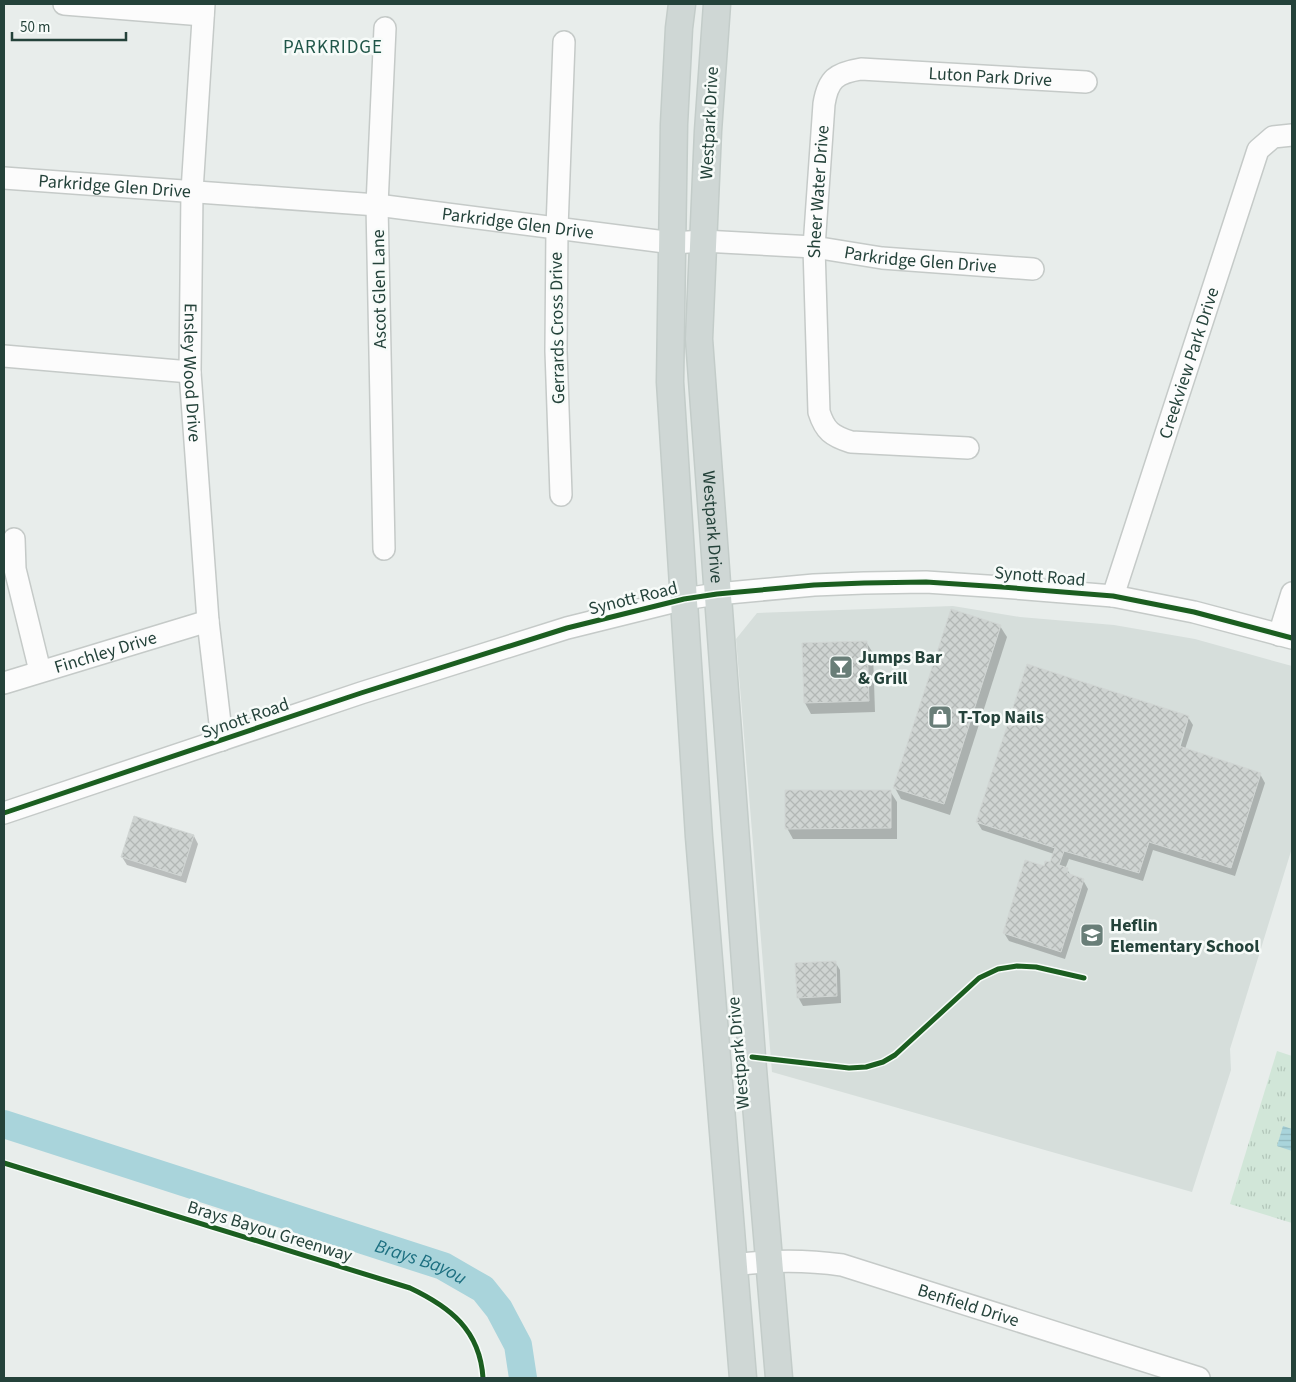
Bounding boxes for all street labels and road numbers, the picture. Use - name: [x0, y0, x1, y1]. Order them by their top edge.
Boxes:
- street label: Luton Park Drive: [928, 61, 1053, 93]
- street label: Westpark Drive: [694, 66, 725, 180]
- street label: Sheer Water Drive: [802, 124, 835, 259]
- street label: Parkridge Glen Drive: [38, 169, 192, 205]
- street label: Parkridge Glen Drive: [440, 201, 595, 246]
- street label: Ascot Glen Lane: [366, 229, 393, 349]
- street label: Parkridge Glen Drive: [842, 240, 998, 279]
- street label: Gerrards Cross Drive: [544, 252, 571, 404]
- street label: Creekview Park Drive: [1153, 284, 1226, 442]
- street label: Ensley Wood Drive: [177, 303, 207, 443]
- street label: Westpark Drive: [696, 470, 729, 584]
- street label: Synott Road: [993, 560, 1087, 593]
- street label: Synott Road: [586, 575, 680, 622]
- street label: Finchley Drive: [51, 625, 160, 680]
- street label: Synott Road: [198, 692, 292, 745]
- street label: Westpark Drive: [721, 996, 756, 1110]
- street label: Brays Bayou Greenway: [184, 1194, 356, 1269]
- street label: Benfield Drive: [914, 1278, 1022, 1333]

